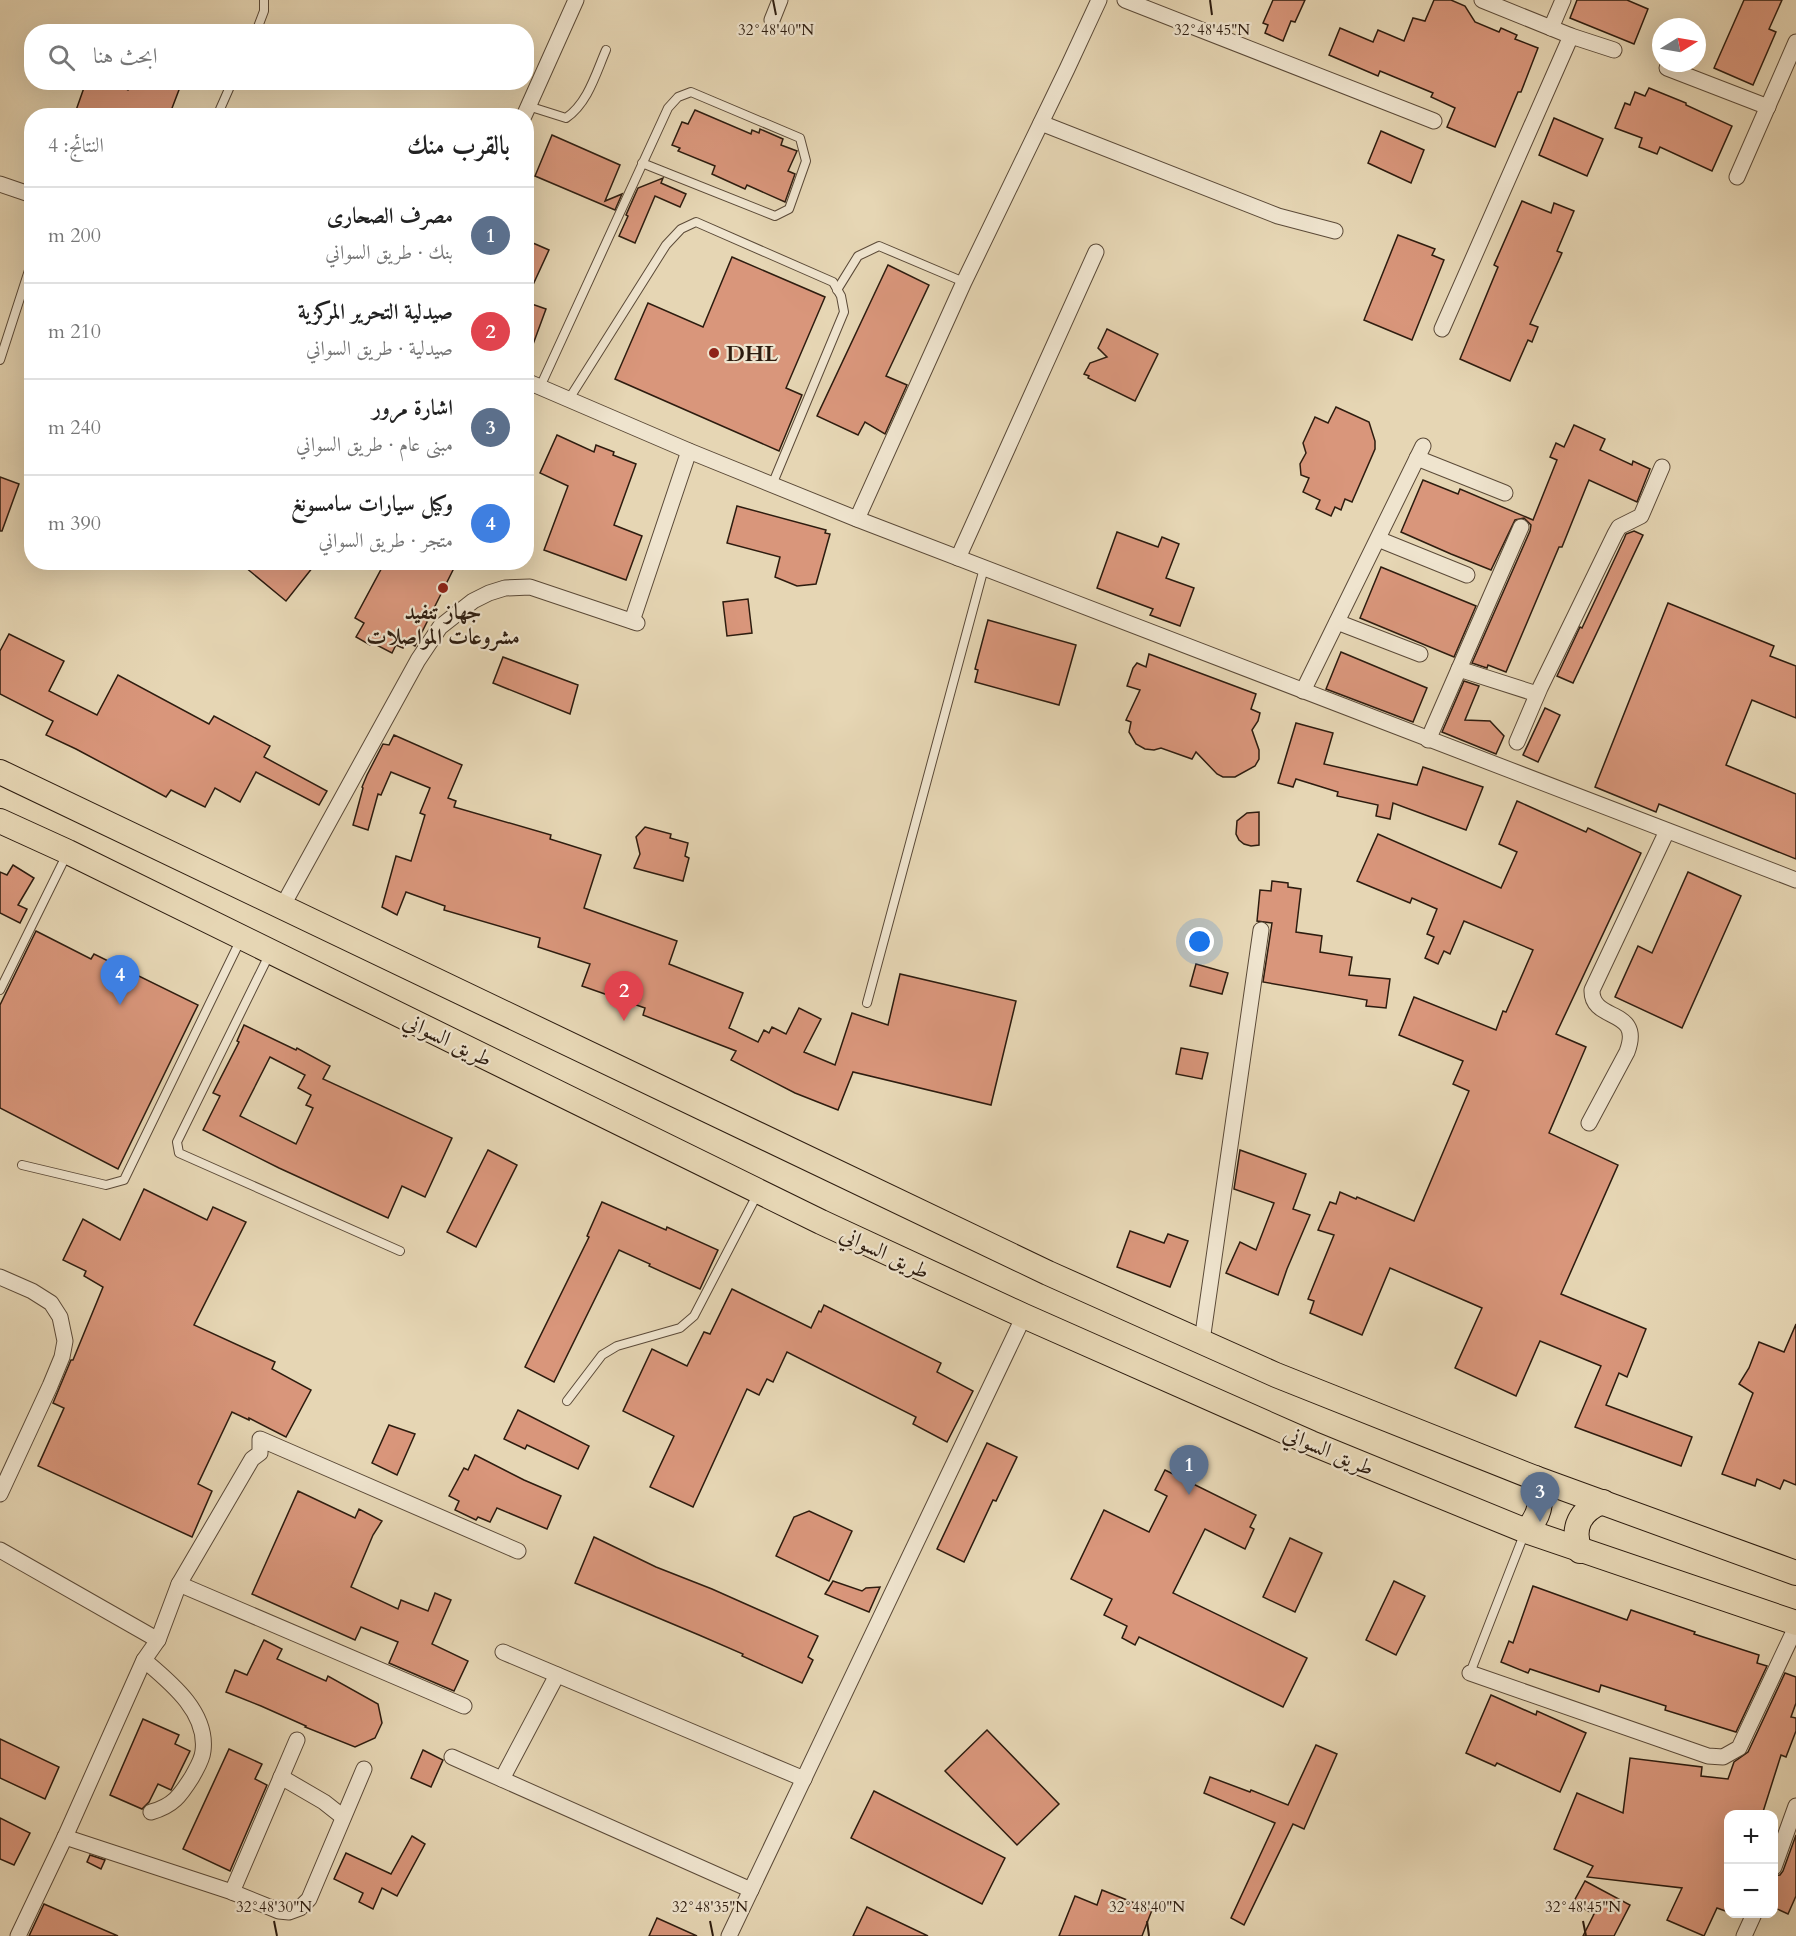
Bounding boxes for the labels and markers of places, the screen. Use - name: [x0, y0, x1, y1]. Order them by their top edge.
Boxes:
- place label: DHL: [726, 339, 778, 369]
- marker: DHL: [707, 346, 721, 360]
- marker: جهاز تنفيد مشروعات المواصلات: [436, 581, 450, 595]
- place label: جهاز تنفيد مشروعات المواصلات: [366, 597, 520, 652]
- pin: 4: [100, 956, 140, 1005]
- pin: 2: [604, 972, 644, 1021]
- pin: 1: [1170, 1446, 1208, 1495]
- pin: 3: [1520, 1472, 1560, 1522]

